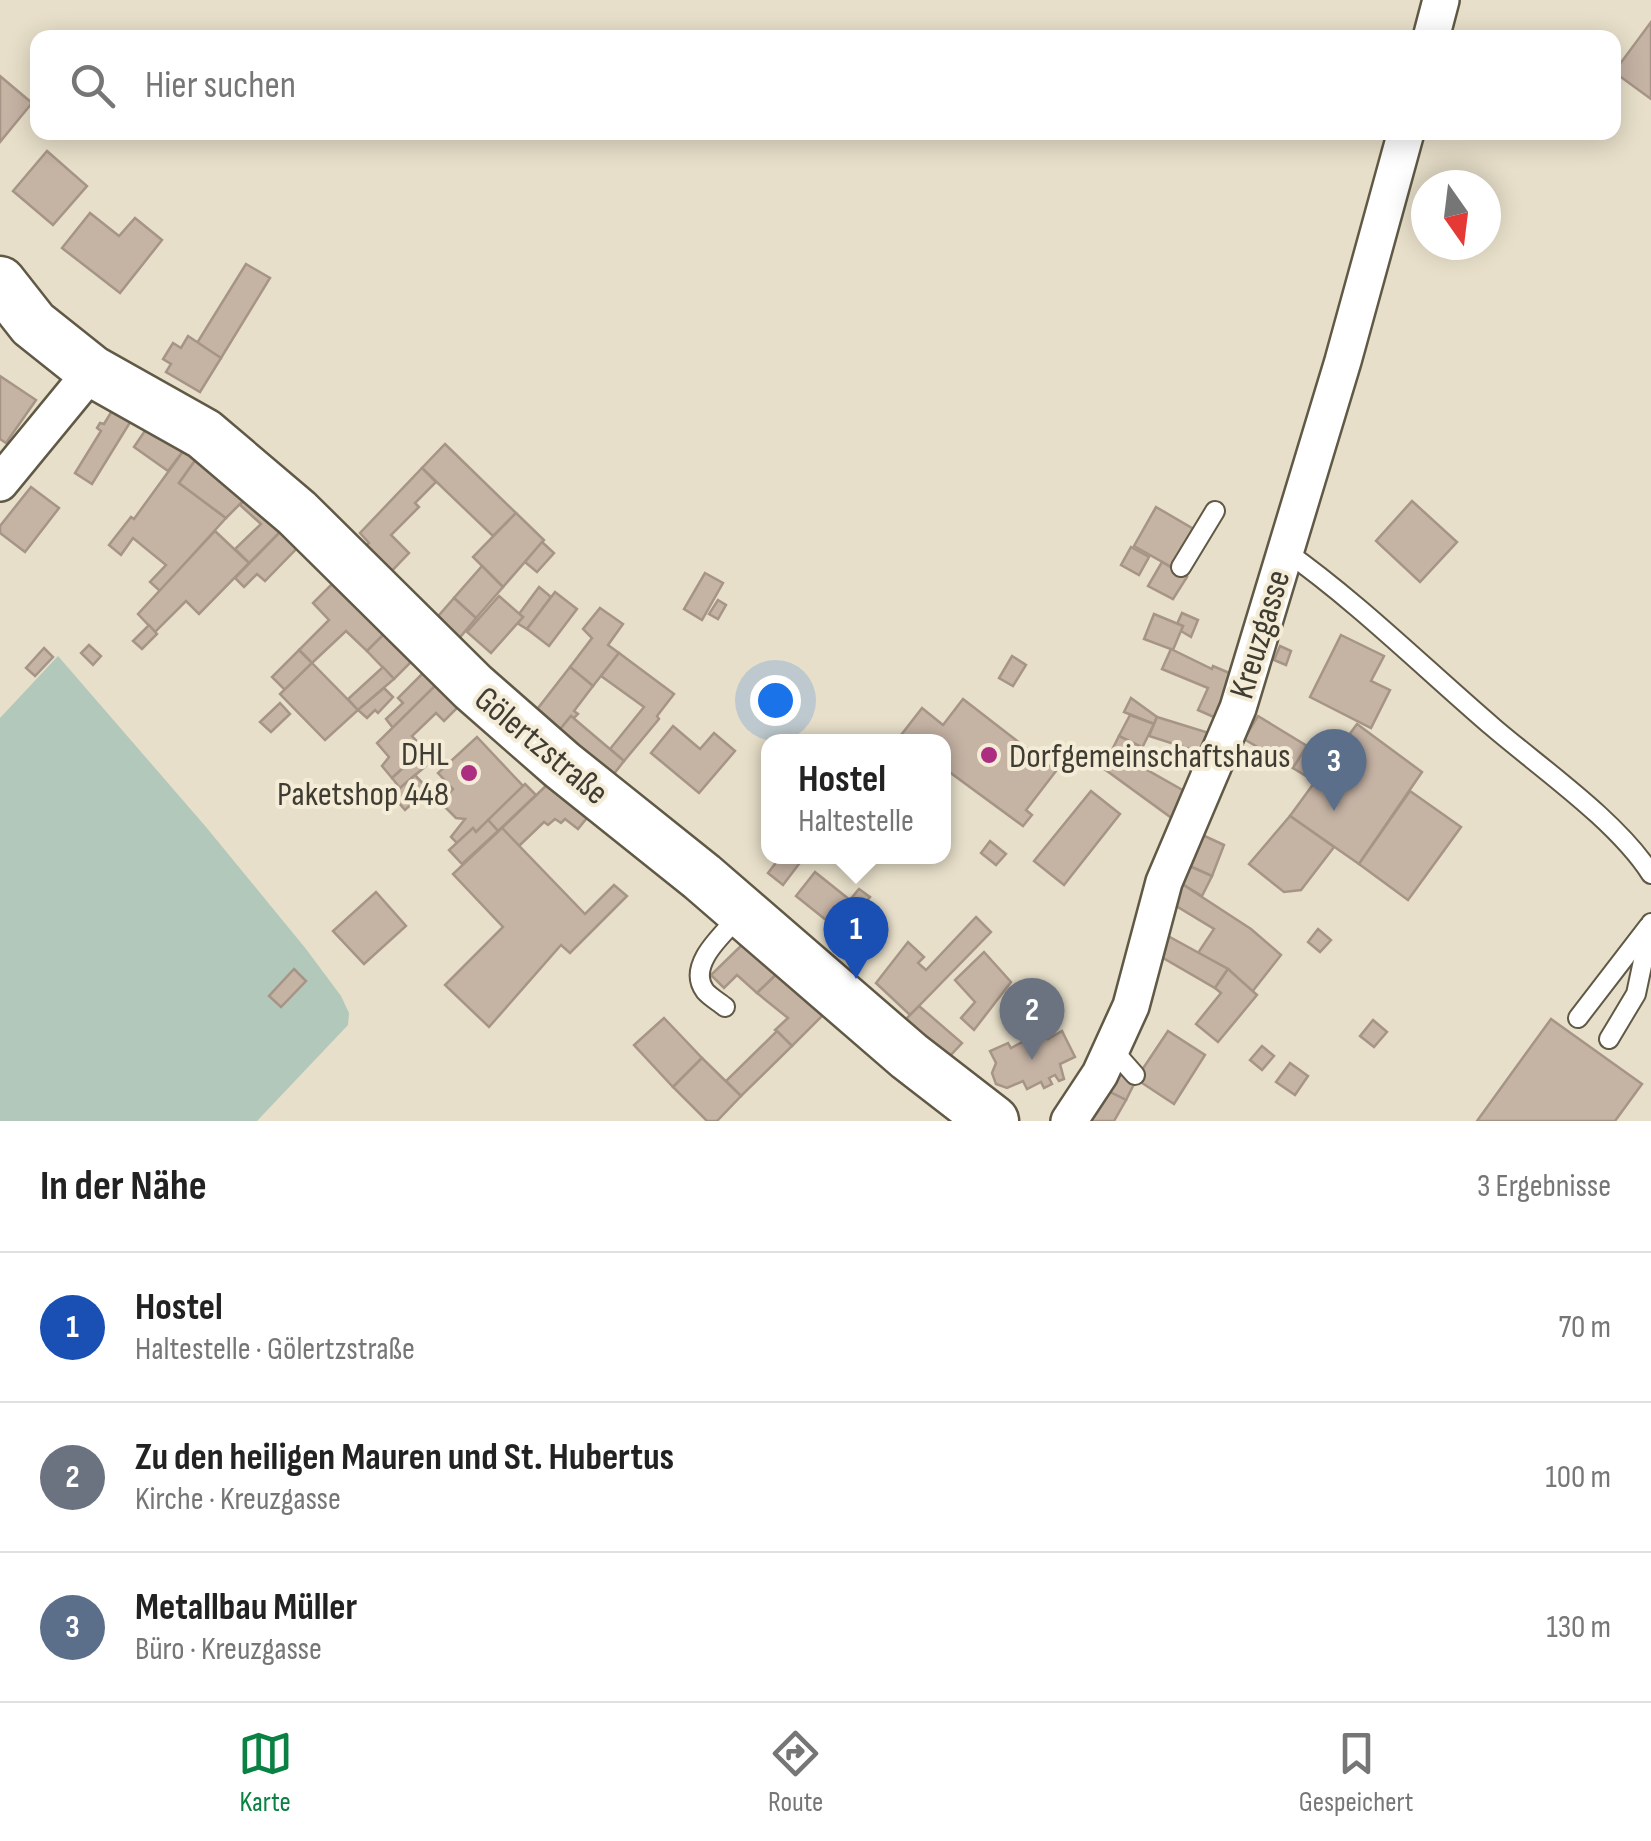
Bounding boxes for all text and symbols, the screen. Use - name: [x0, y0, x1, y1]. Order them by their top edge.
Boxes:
- search box: [30, 30, 1621, 140]
- icon: search: [65, 58, 120, 113]
- text: Hier suchen: [145, 63, 296, 108]
- north arrow: [1411, 170, 1501, 260]
- street label: Kreuzgasse: [1221, 565, 1300, 704]
- your location: [750, 675, 801, 726]
- street label: Gölertzstraße: [465, 678, 617, 815]
- pin: 3: [1302, 728, 1366, 811]
- place label: DHL Paketshop 448: [277, 733, 449, 816]
- popup: [761, 734, 951, 864]
- place label: Dorfgemeinschaftshaus: [1009, 735, 1291, 778]
- marker: Dorfgemeinschaftshaus: [978, 744, 1000, 766]
- text: Hostel: [798, 757, 886, 802]
- marker: DHL Paketshop 448: [458, 762, 480, 784]
- text: Haltestelle: [798, 802, 914, 841]
- pin: 1: [824, 896, 888, 979]
- pin: 2: [1000, 978, 1064, 1060]
- text: In der Nähe: [40, 1161, 207, 1212]
- text: 3 Ergebnisse: [1477, 1167, 1611, 1206]
- text: Hostel: [135, 1285, 223, 1330]
- text: 1: [66, 1308, 79, 1347]
- text: 70 m: [1558, 1308, 1611, 1347]
- text: Haltestelle · Gölertzstraße: [135, 1330, 415, 1369]
- text: Zu den heiligen Mauren und St. Hubertus: [135, 1435, 674, 1480]
- text: 2: [65, 1458, 80, 1497]
- text: 100 m: [1546, 1458, 1611, 1497]
- text: Kirche · Kreuzgasse: [135, 1480, 341, 1519]
- text: Metallbau Müller: [135, 1585, 357, 1630]
- text: 3: [65, 1608, 80, 1647]
- text: 130 m: [1546, 1608, 1611, 1647]
- text: Büro · Kreuzgasse: [135, 1630, 322, 1669]
- tab: Karte: [238, 1726, 293, 1819]
- tab: Route: [768, 1726, 823, 1819]
- tab: Gespeichert: [1299, 1726, 1413, 1819]

